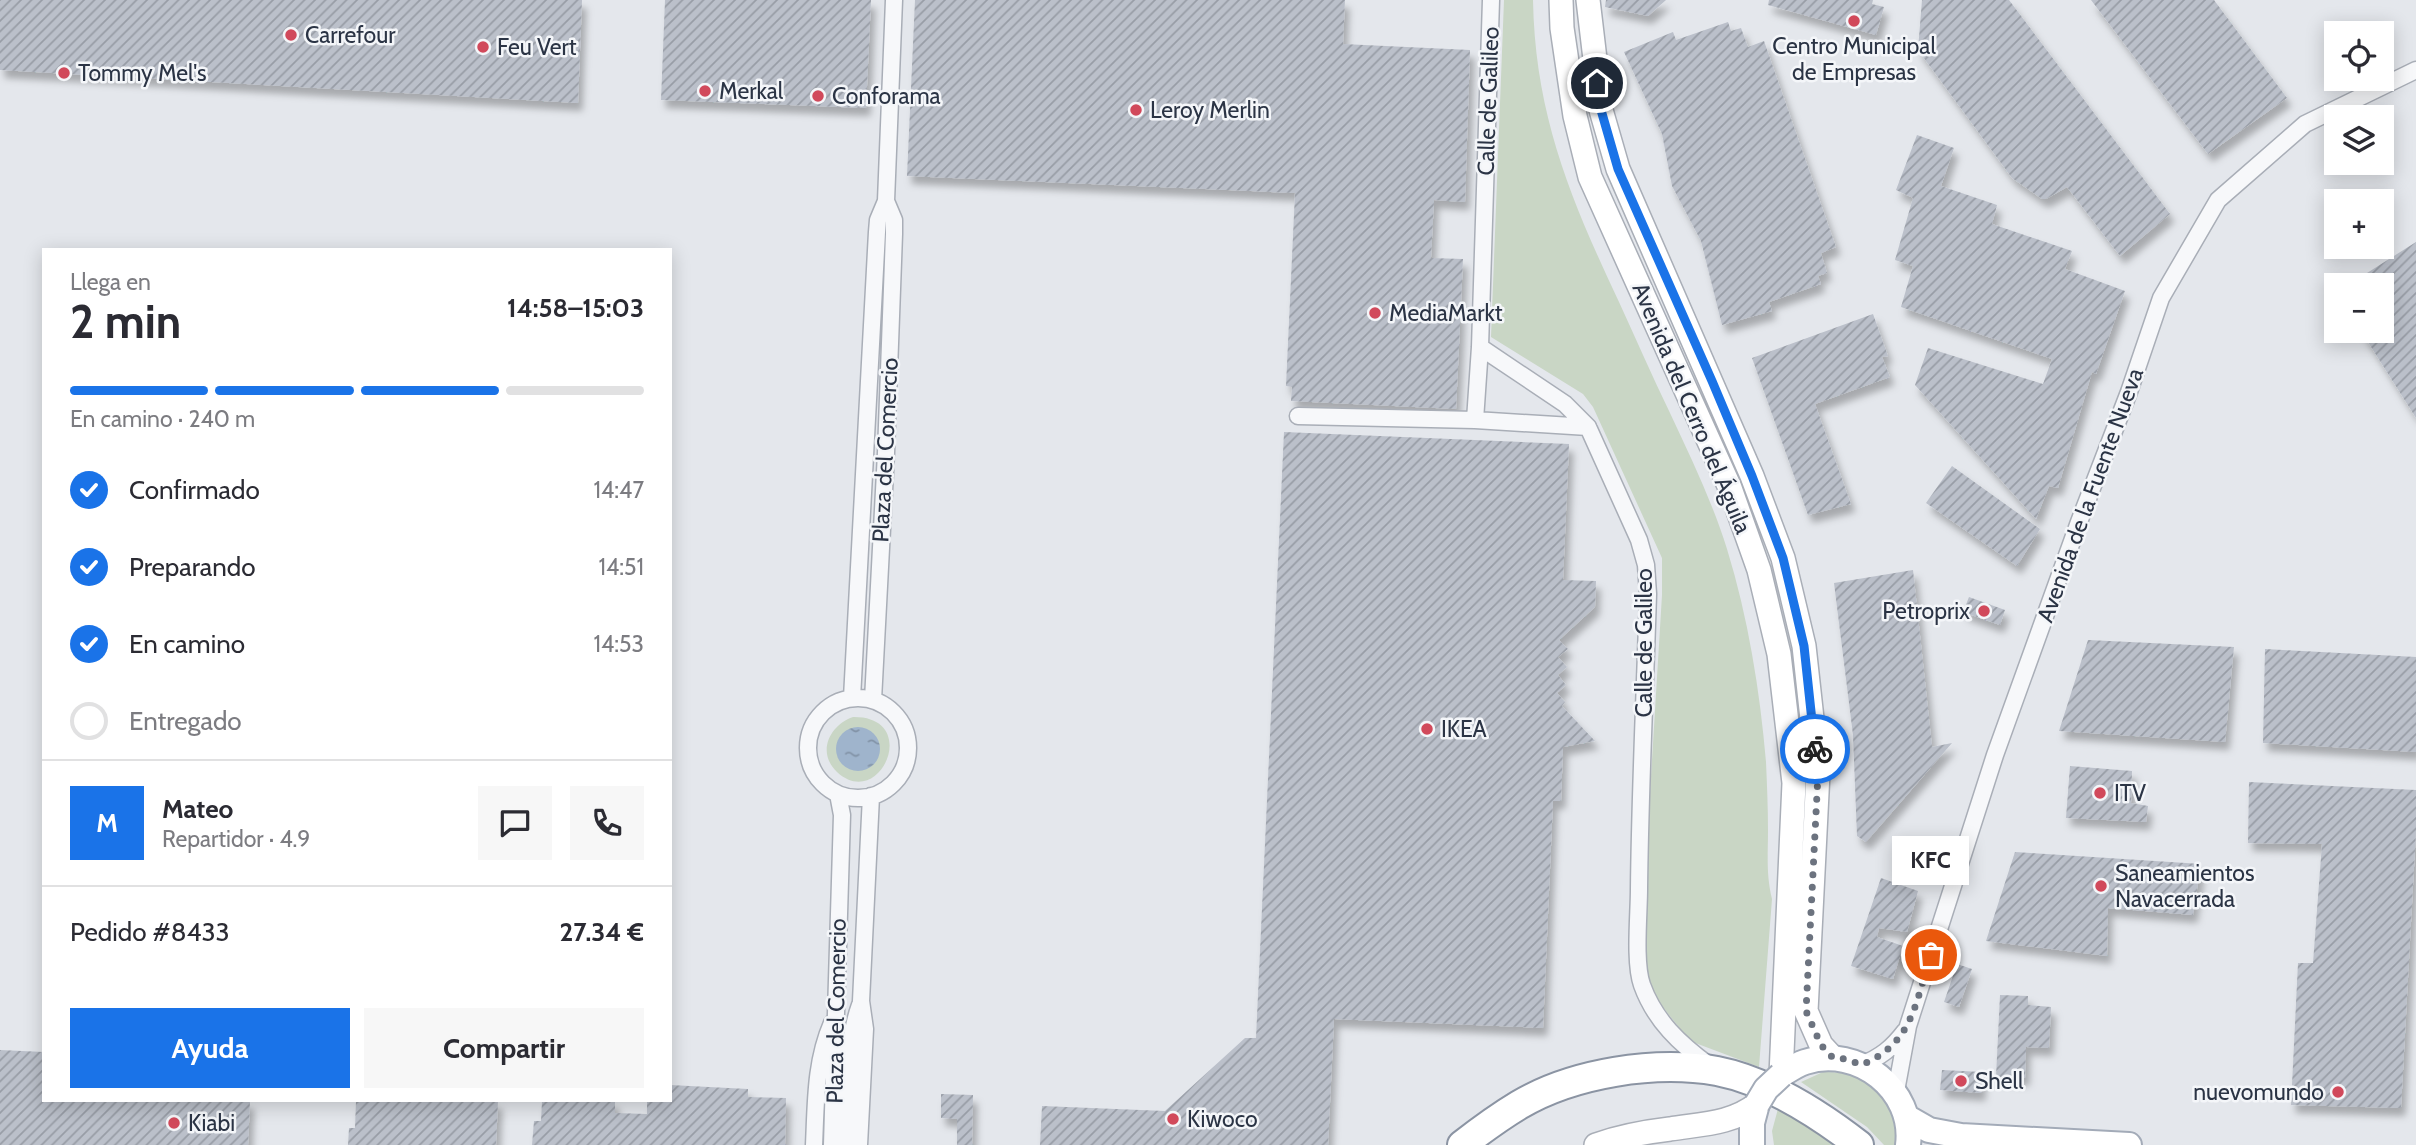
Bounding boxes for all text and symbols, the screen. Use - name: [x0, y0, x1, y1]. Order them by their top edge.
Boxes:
- marker: Centro Municipal de Empresas: [1846, 13, 1862, 29]
- place label: Carrefour: [305, 21, 396, 49]
- map controls: [2324, 21, 2394, 343]
- button: locate: [2324, 21, 2394, 91]
- street label: Calle de Galileo: [1471, 26, 1505, 176]
- marker: Carrefour: [283, 27, 299, 43]
- place label: Centro Municipal de Empresas: [1772, 32, 1936, 86]
- place label: Feu Vert: [497, 33, 577, 61]
- marker: Feu Vert: [475, 39, 491, 55]
- pin: [1567, 53, 1627, 113]
- place label: Tommy Mel's: [78, 59, 207, 87]
- icon: home: [1578, 64, 1616, 102]
- marker: Tommy Mel's: [56, 65, 72, 81]
- place label: Merkal: [719, 77, 784, 105]
- place label: Conforama: [832, 82, 941, 110]
- marker: Merkal: [697, 83, 713, 99]
- marker: Conforama: [810, 88, 826, 104]
- place label: Leroy Merlin: [1150, 96, 1270, 124]
- marker: Leroy Merlin: [1128, 102, 1144, 118]
- button: layers: [2324, 105, 2394, 175]
- button: +: [2324, 189, 2394, 259]
- text: Llega en: [70, 268, 151, 296]
- button: −: [2324, 273, 2394, 343]
- street label: Avenida del Cerro del Águila: [1626, 278, 1759, 538]
- text: 14:58–15:03: [507, 292, 644, 324]
- text: 2 min: [70, 294, 181, 350]
- place label: MediaMarkt: [1389, 299, 1503, 327]
- marker: MediaMarkt: [1367, 305, 1383, 321]
- street label: Plaza del Comercio: [866, 357, 904, 543]
- street label: Avenida de la Fuente Nueva: [2031, 364, 2149, 626]
- text: En camino · 240 m: [70, 405, 255, 433]
- icon: check: [70, 471, 108, 509]
- text: Confirmado: [129, 474, 260, 506]
- text: 14:47: [594, 476, 644, 504]
- icon: check: [70, 548, 108, 586]
- text: Preparando: [129, 551, 256, 583]
- text: 14:51: [598, 553, 644, 581]
- street label: Calle de Galileo: [1630, 568, 1658, 718]
- place label: Petroprix: [1882, 597, 1970, 625]
- marker: Petroprix: [1976, 603, 1992, 619]
- icon: check: [70, 625, 108, 663]
- text: En camino: [129, 628, 245, 660]
- text: 14:53: [594, 630, 644, 658]
- text: Entregado: [129, 705, 242, 737]
- courier: [1780, 714, 1850, 784]
- place label: IKEA: [1441, 715, 1487, 743]
- marker: IKEA: [1419, 721, 1435, 737]
- icon: bike: [1796, 730, 1834, 768]
- place label: ITV: [2114, 779, 2146, 807]
- marker: ITV: [2092, 785, 2108, 801]
- button: chat: [478, 786, 552, 860]
- button: phone: [570, 786, 644, 860]
- text: Mateo: [162, 793, 233, 825]
- text: M: [96, 807, 118, 839]
- text: Repartidor · 4.9: [162, 825, 310, 853]
- callout: KFC: [1892, 836, 1969, 885]
- text: KFC: [1910, 846, 1951, 874]
- place label: Saneamientos Navacerrada: [2115, 859, 2254, 913]
- marker: Saneamientos Navacerrada: [2093, 878, 2109, 894]
- text: Pedido #8433: [70, 916, 230, 948]
- text: 27.34 €: [559, 916, 644, 948]
- street label: Plaza del Comercio: [820, 918, 852, 1104]
- pin: [1901, 925, 1961, 985]
- icon: bag: [1912, 936, 1950, 974]
- button: Ayuda: [70, 1008, 350, 1088]
- button: Compartir: [364, 1008, 644, 1088]
- place label: Shell: [1975, 1067, 2024, 1095]
- marker: Shell: [1953, 1073, 1969, 1089]
- place label: nuevomundo: [2193, 1078, 2324, 1106]
- marker: nuevomundo: [2330, 1084, 2346, 1100]
- place label: Kiwoco: [1187, 1105, 1258, 1133]
- place label: Kiabi: [188, 1109, 235, 1137]
- marker: Kiwoco: [1165, 1111, 1181, 1127]
- marker: Kiabi: [166, 1115, 182, 1131]

